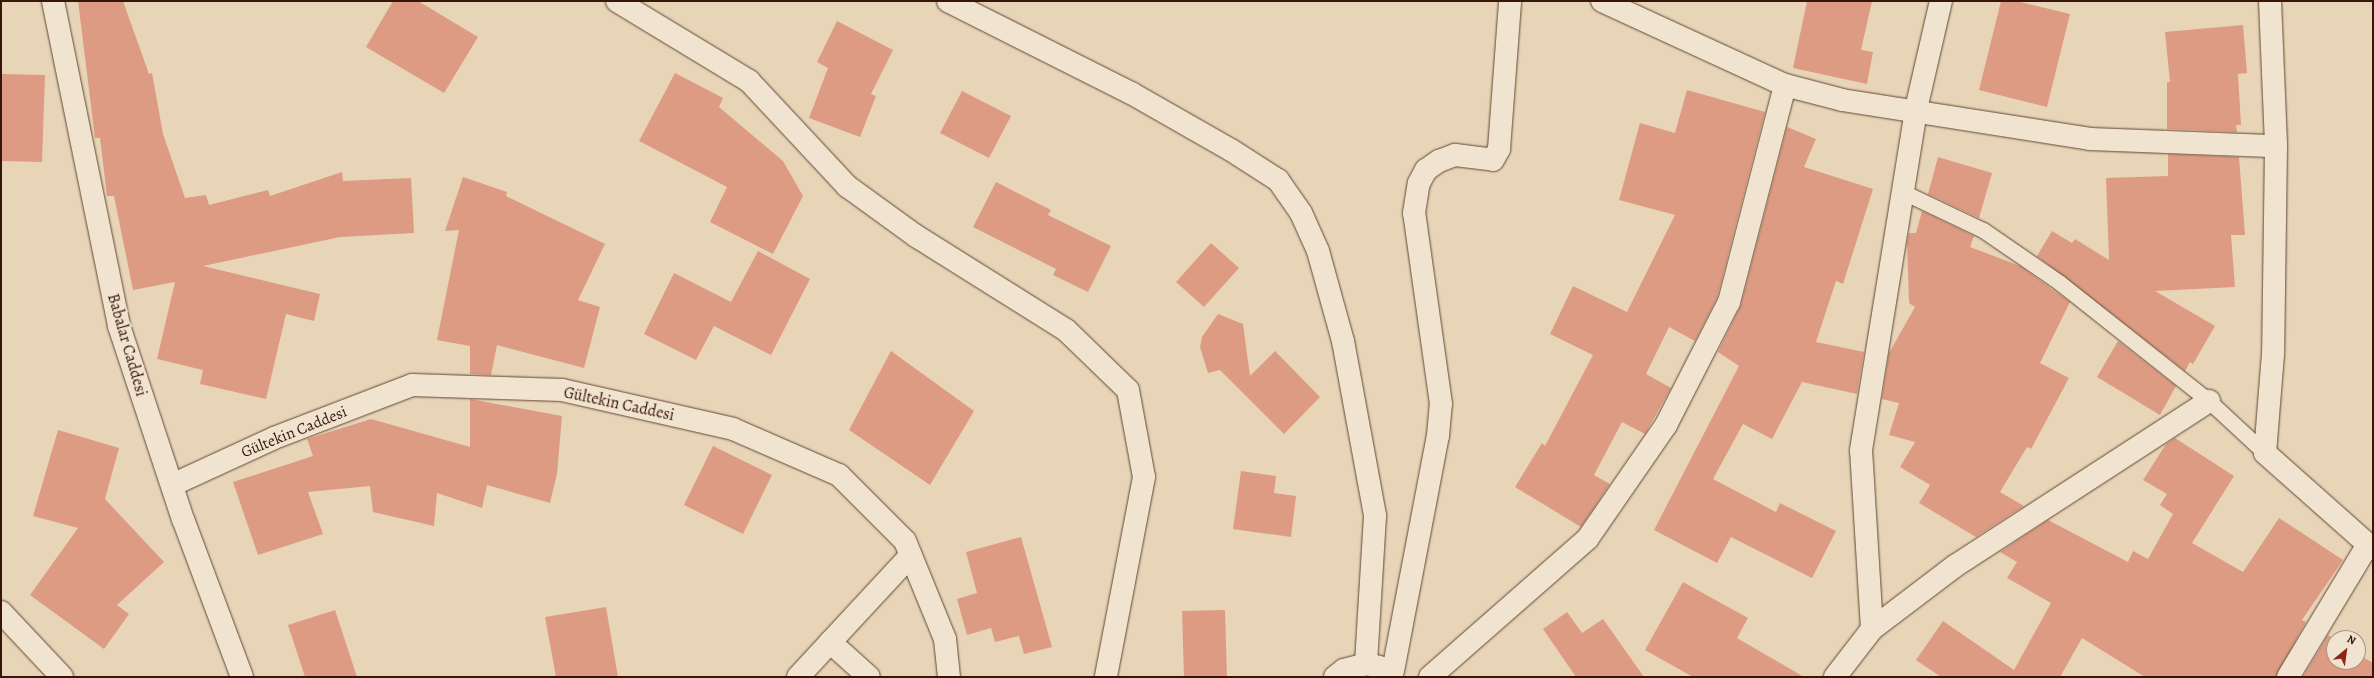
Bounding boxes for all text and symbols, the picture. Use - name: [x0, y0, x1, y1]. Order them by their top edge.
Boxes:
- street label: Babalar Caddesi: [103, 291, 151, 399]
- street label: Gültekin Caddesi: [562, 383, 676, 425]
- street label: Gültekin Caddesi: [238, 402, 350, 462]
- north arrow: [2326, 630, 2366, 670]
- text: N: [2344, 631, 2359, 648]

